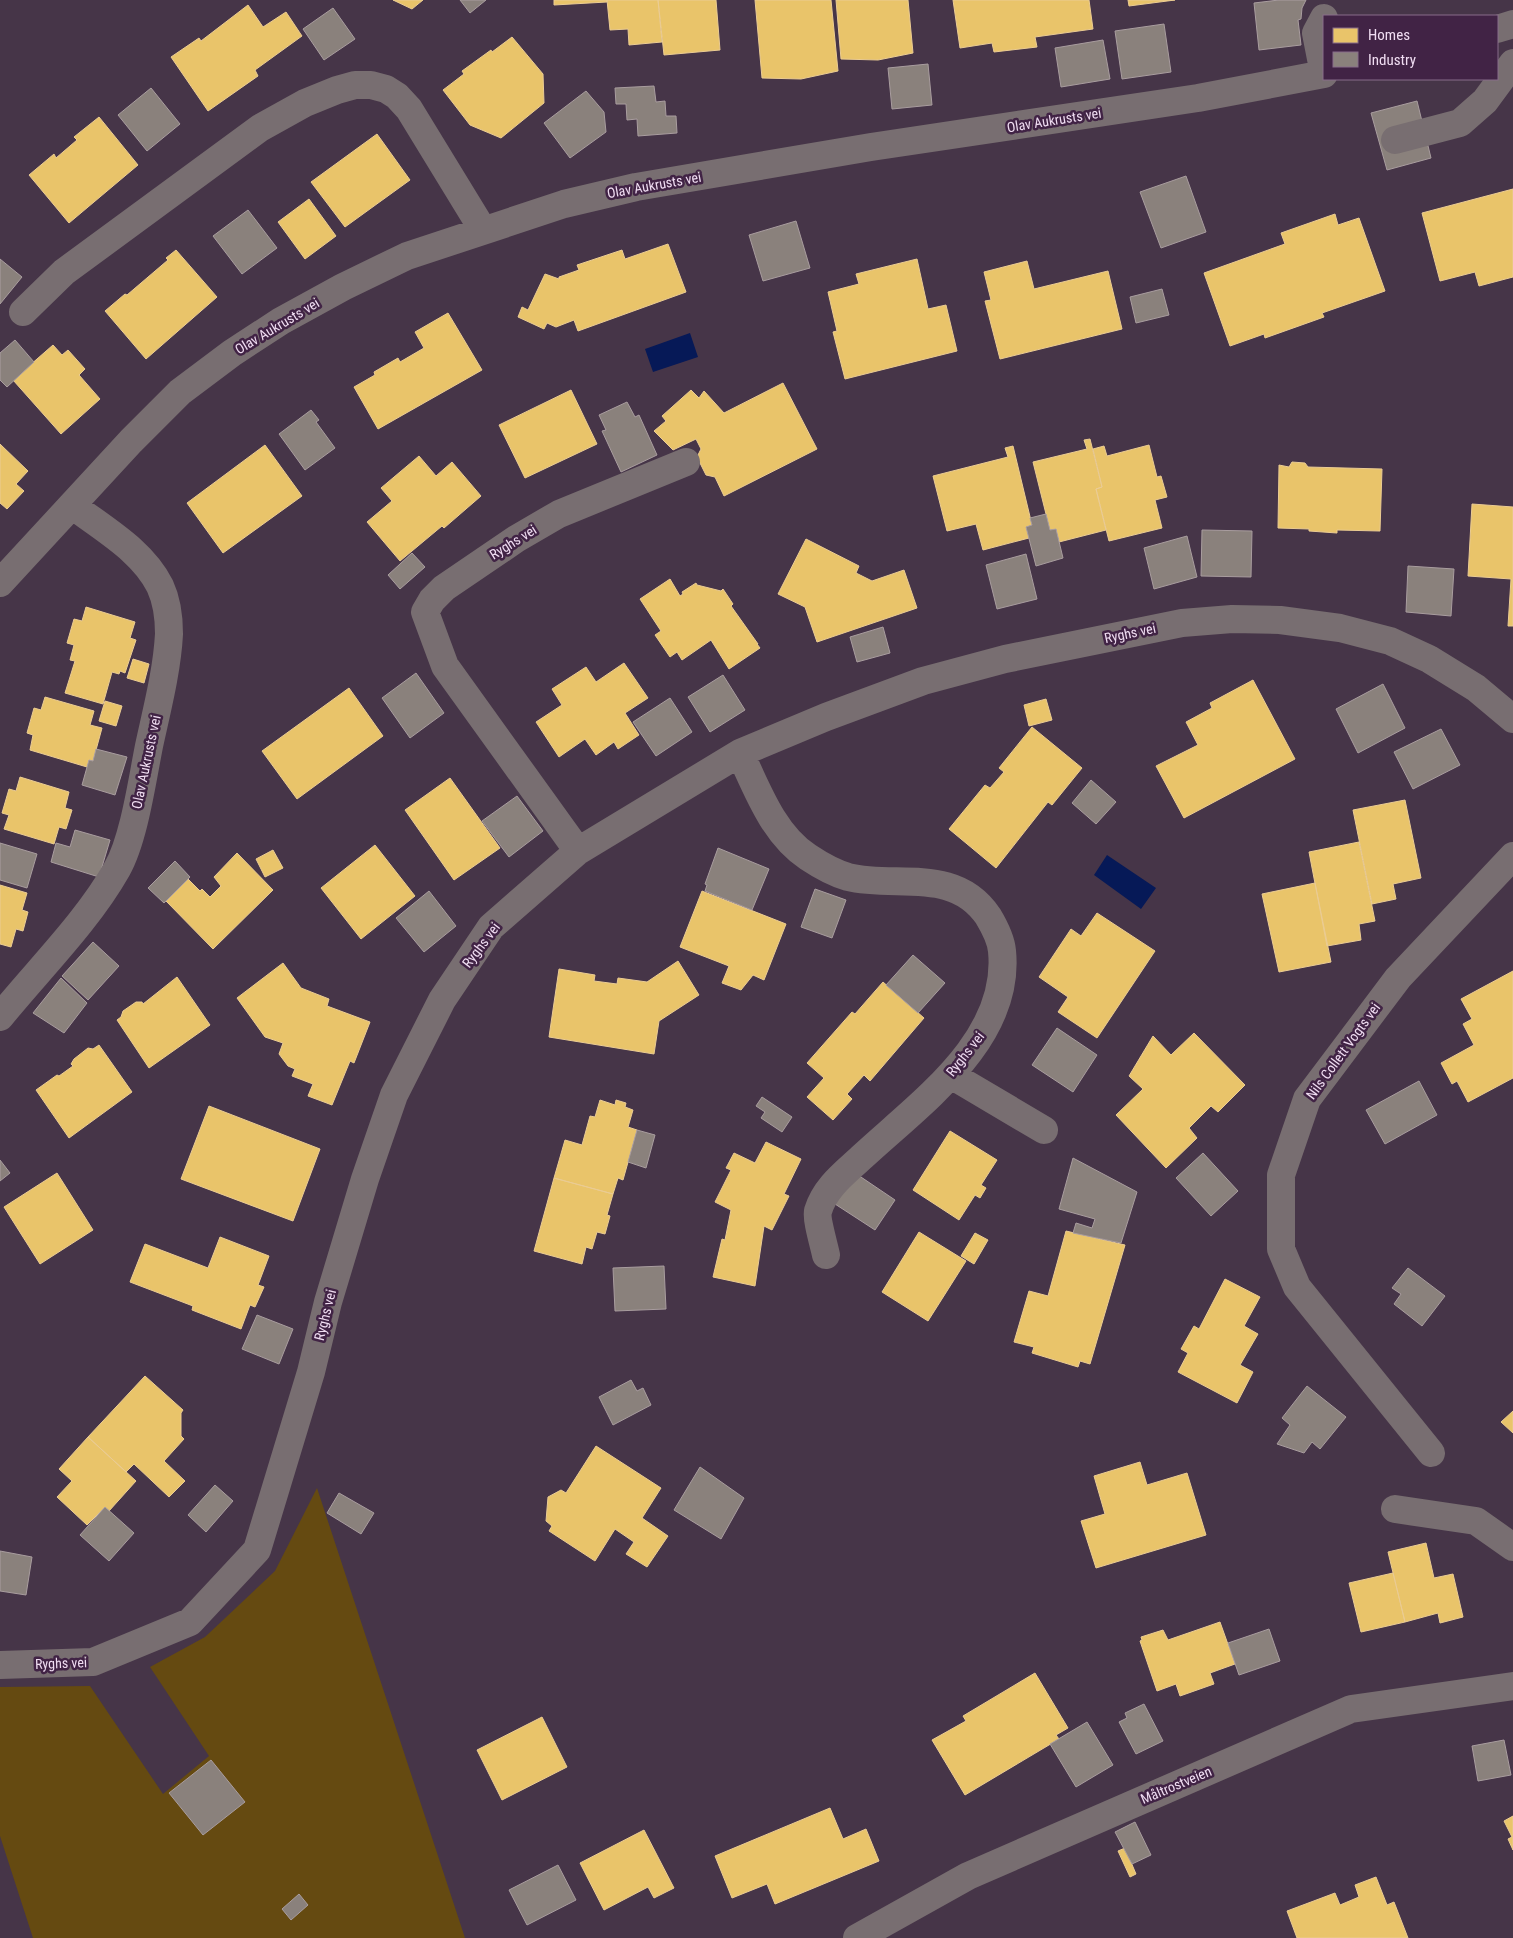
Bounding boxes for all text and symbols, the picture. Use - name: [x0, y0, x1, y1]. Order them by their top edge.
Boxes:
- legend: [1323, 15, 1498, 80]
- text: Homes: [1368, 26, 1410, 44]
- text: Industry: [1368, 51, 1416, 69]
- street label: Olav Aukrusts vei: [1006, 105, 1102, 135]
- street label: Olav Aukrusts vei: [606, 169, 702, 201]
- street label: Olav Aukrusts vei: [232, 295, 322, 357]
- street label: Ryghs vei: [487, 521, 539, 563]
- street label: Ryghs vei: [1103, 620, 1157, 646]
- street label: Olav Aukrusts vei: [128, 714, 164, 810]
- street label: Ryghs vei: [459, 919, 503, 971]
- street label: Nils Collett Vogts vei: [1303, 1000, 1383, 1102]
- street label: Ryghs vei: [943, 1029, 987, 1079]
- street label: Ryghs vei: [311, 1288, 339, 1342]
- street label: Ryghs vei: [35, 1654, 87, 1672]
- street label: Måltrostveien: [1138, 1763, 1214, 1807]

